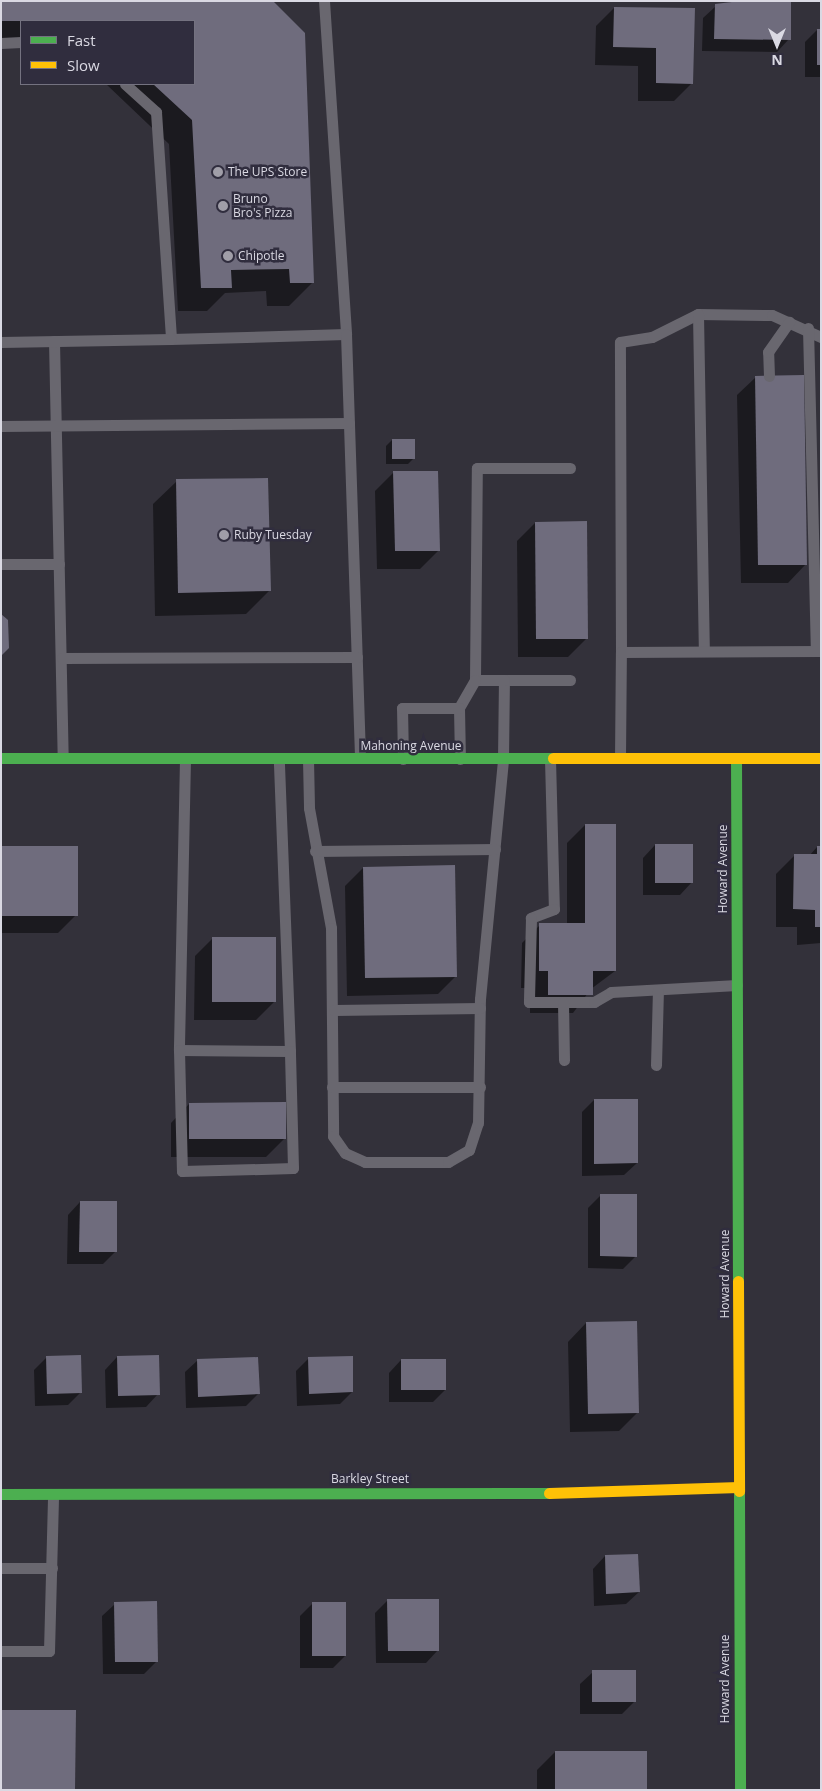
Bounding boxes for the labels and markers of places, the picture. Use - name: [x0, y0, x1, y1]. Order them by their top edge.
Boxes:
- place label: The UPS Store: [228, 165, 307, 179]
- marker: The UPS Store: [212, 166, 224, 178]
- place label: Bruno Bro's Pizza: [233, 192, 293, 220]
- marker: Bruno Bro's Pizza: [217, 200, 229, 212]
- place label: Chipotle: [238, 249, 285, 263]
- marker: Chipotle: [222, 250, 234, 262]
- place label: Ruby Tuesday: [234, 528, 312, 542]
- marker: Ruby Tuesday: [218, 529, 230, 541]

